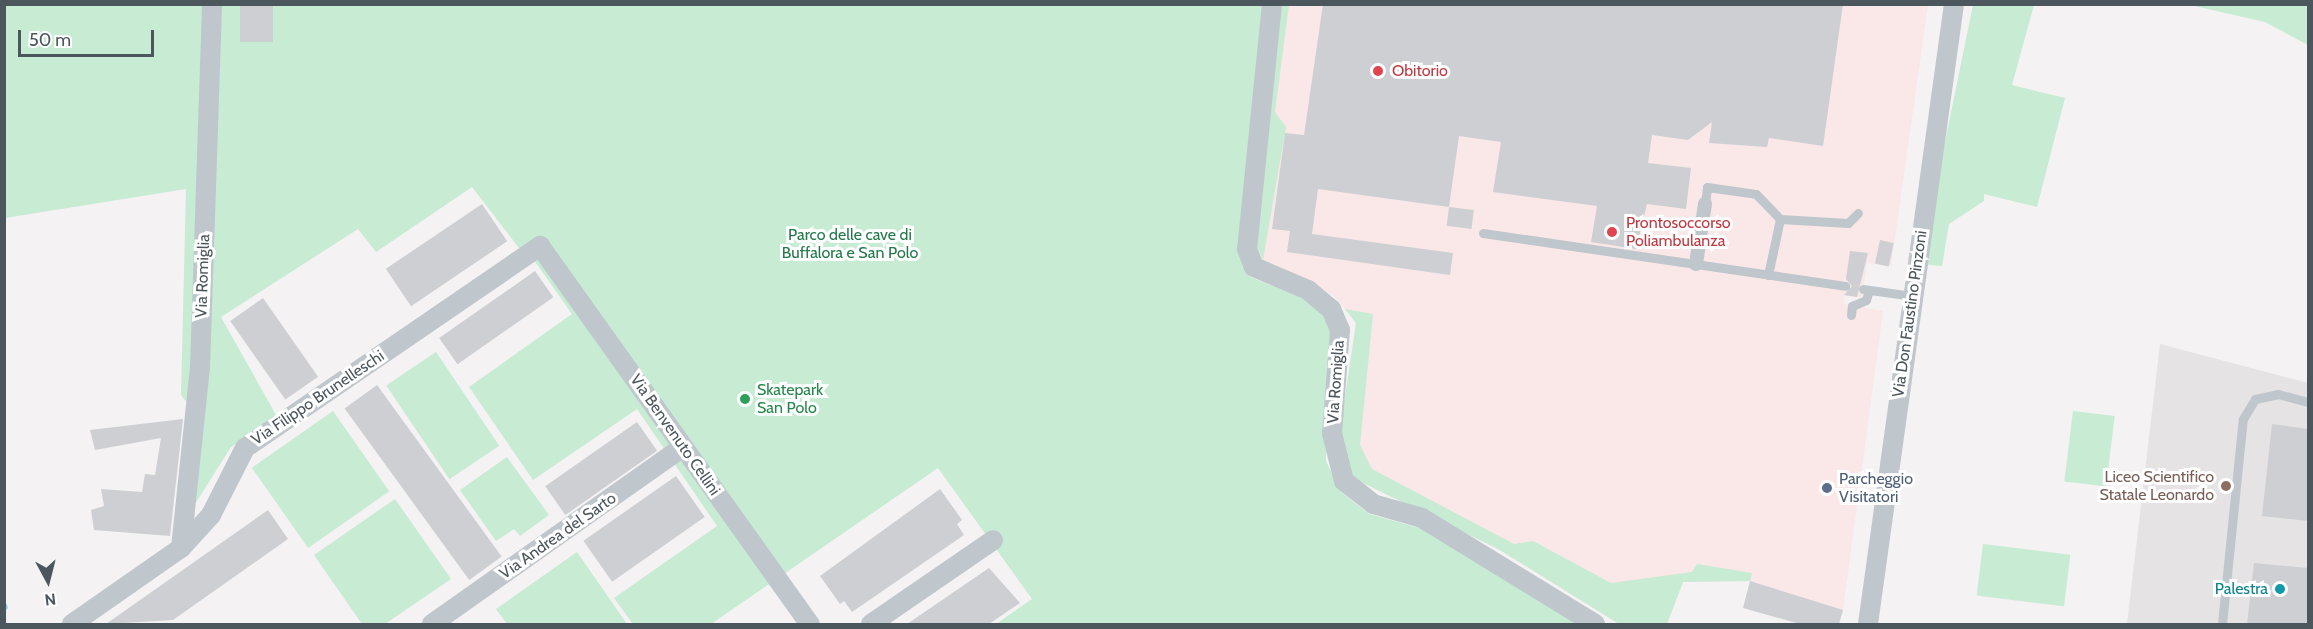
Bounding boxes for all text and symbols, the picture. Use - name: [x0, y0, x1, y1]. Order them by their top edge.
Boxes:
- scale bar: [21, 18, 158, 56]
- text: 50 m: [29, 29, 71, 51]
- place label: Obitorio: [1392, 61, 1448, 81]
- marker: Obitorio: [1369, 62, 1387, 80]
- place label: Prontosoccorso Poliambulanza: [1626, 213, 1731, 251]
- marker: Prontosoccorso Poliambulanza: [1603, 223, 1621, 241]
- park label: Parco delle cave di Buffalora e San Polo: [782, 225, 918, 263]
- street label: Via Don Faustino Pinzoni: [1889, 229, 1931, 399]
- street label: Via Romiglia: [192, 234, 214, 318]
- street label: Via Romiglia: [1324, 340, 1348, 424]
- street label: Via Filippo Brunelleschi: [248, 346, 388, 450]
- street label: Via Benvenuto Cellini: [626, 371, 724, 499]
- place label: Skatepark San Polo: [757, 380, 823, 418]
- marker: Skatepark San Polo: [738, 392, 752, 406]
- place label: Liceo Scientifico Statale Leonardo: [2099, 467, 2214, 505]
- place label: Parcheggio Visitatori: [1839, 469, 1913, 507]
- marker: Liceo Scientifico Statale Leonardo: [2219, 479, 2233, 493]
- marker: Parcheggio Visitatori: [1820, 481, 1834, 495]
- street label: Via Andrea del Sarto: [496, 489, 620, 583]
- north arrow: [18, 551, 78, 611]
- place label: Palestra: [2215, 579, 2268, 599]
- marker: Palestra: [2273, 582, 2287, 596]
- text: N: [43, 589, 57, 609]

